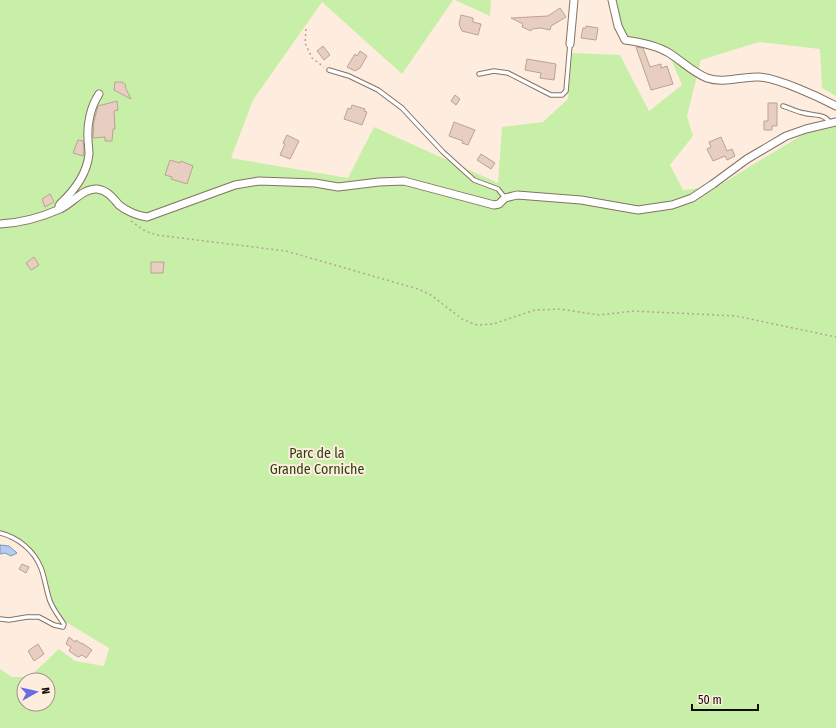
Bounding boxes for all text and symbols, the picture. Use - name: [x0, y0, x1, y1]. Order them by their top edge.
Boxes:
- park label: Parc de la Grande Corniche: [270, 445, 364, 478]
- north arrow: [16, 672, 56, 712]
- scale bar: [692, 686, 758, 712]
- text: N: [39, 687, 52, 695]
- text: 50 m: [698, 693, 722, 707]

